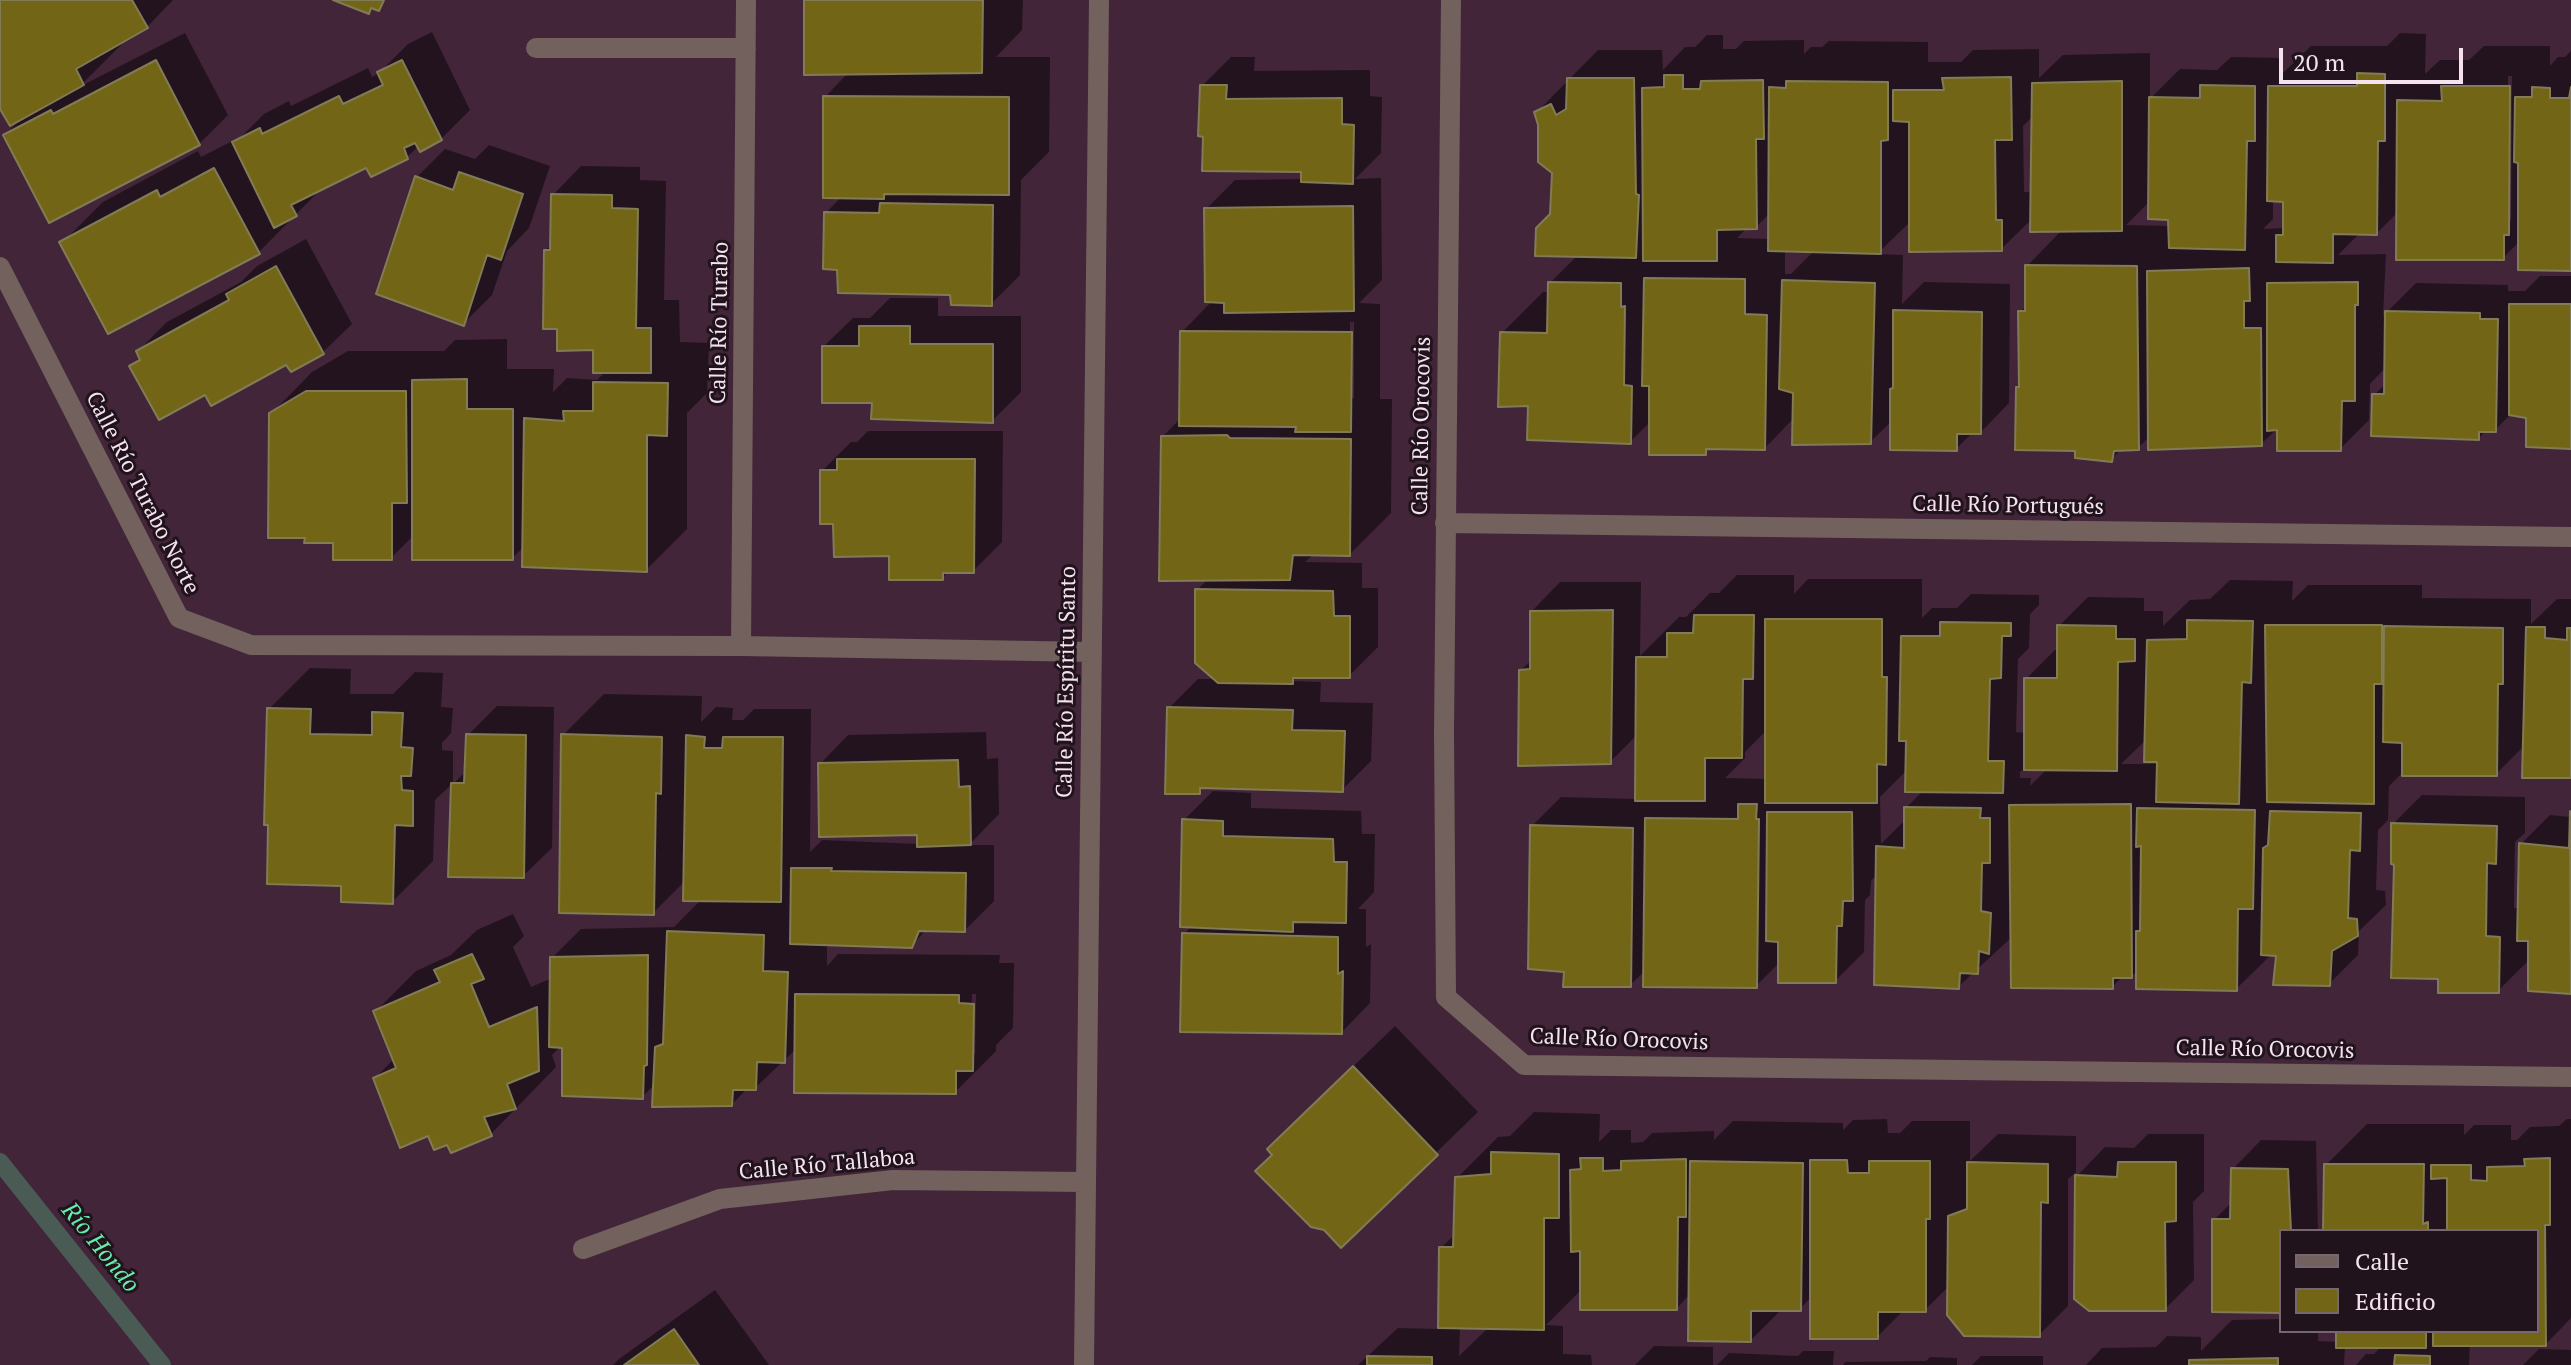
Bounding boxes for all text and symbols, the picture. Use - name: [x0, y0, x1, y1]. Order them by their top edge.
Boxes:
- scale bar: [2283, 32, 2467, 82]
- text: 20 m: [2293, 46, 2345, 78]
- street label: Calle Río Turabo: [705, 242, 735, 404]
- street label: Calle Río Orocovis: [1407, 336, 1437, 516]
- street label: Calle Río Turabo Norte: [79, 387, 205, 599]
- street label: Calle Río Portugués: [1912, 491, 2104, 521]
- street label: Calle Río Espíritu Santo: [1052, 566, 1082, 798]
- street label: Calle Río Orocovis: [1529, 1024, 1709, 1056]
- street label: Calle Río Orocovis: [2175, 1035, 2355, 1065]
- street label: Calle Río Tallaboa: [738, 1144, 916, 1186]
- water label: Río Hondo: [55, 1197, 145, 1299]
- legend: [2279, 1229, 2539, 1333]
- text: Calle: [2355, 1245, 2409, 1277]
- text: Edificio: [2355, 1285, 2436, 1317]

